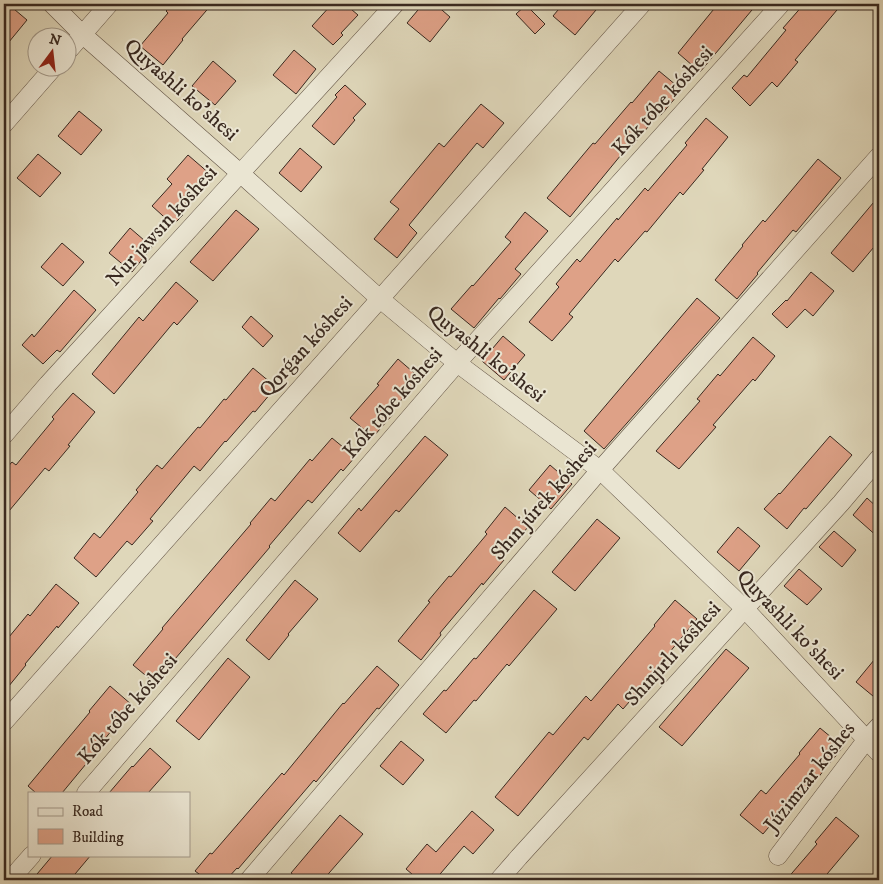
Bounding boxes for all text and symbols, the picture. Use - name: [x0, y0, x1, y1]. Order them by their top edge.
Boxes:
- north arrow: [28, 28, 78, 78]
- text: N: [47, 30, 63, 51]
- street label: Quyashli ko'shesi: [118, 33, 244, 147]
- street label: Kók tóbe kóshesi: [607, 41, 719, 161]
- street label: Nur jawsın kóshesi: [101, 160, 223, 292]
- street label: Qorǵan kóshesi: [254, 291, 358, 403]
- street label: Quyashli ko'shesi: [421, 300, 551, 408]
- street label: Kók tóbe kóshesi: [338, 342, 448, 464]
- street label: Shın júrek kóshesi: [485, 436, 603, 566]
- street label: Quyashli ko'shesi: [731, 564, 849, 686]
- street label: Shınjırlı kóshesi: [619, 596, 727, 712]
- street label: Kók tóbe kóshesi: [73, 648, 183, 770]
- street label: Júzimzar kóshes: [758, 717, 861, 839]
- legend: [28, 792, 190, 856]
- text: Road: [72, 802, 104, 821]
- text: Building: [72, 828, 124, 847]

